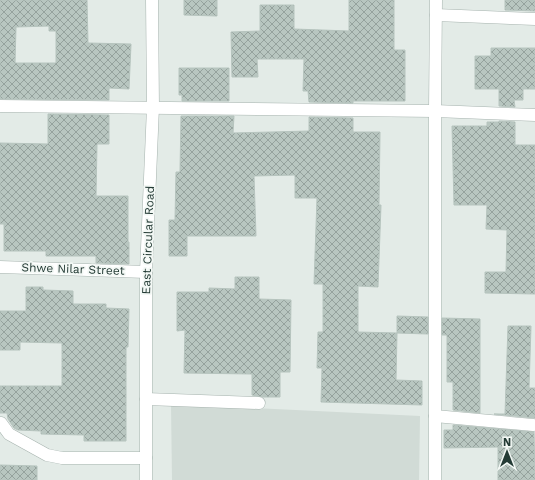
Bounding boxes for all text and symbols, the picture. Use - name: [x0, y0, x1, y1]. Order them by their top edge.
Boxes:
- street label: East Circular Road: [139, 185, 157, 295]
- street label: Shwe Nilar Street: [21, 260, 125, 278]
- north arrow: [487, 432, 527, 472]
- text: N: [503, 436, 511, 449]

